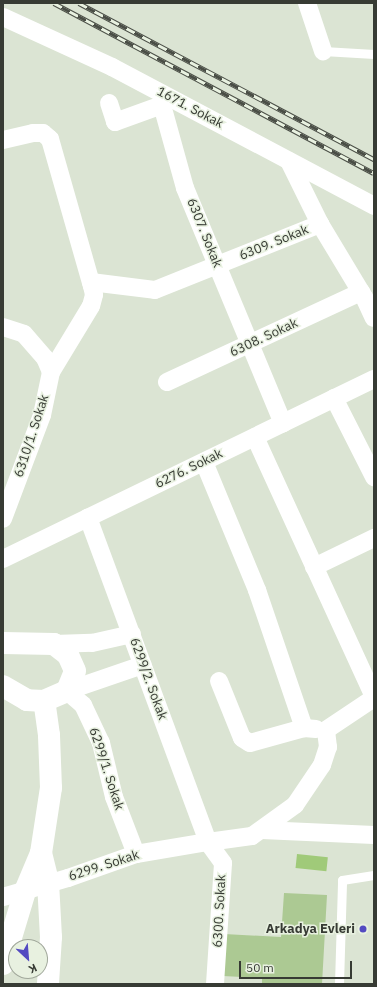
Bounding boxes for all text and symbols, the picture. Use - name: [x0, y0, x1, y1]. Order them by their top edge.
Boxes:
- street label: 1671. Sokak: [154, 84, 226, 132]
- street label: 6307. Sokak: [183, 196, 225, 270]
- street label: 6309. Sokak: [237, 222, 311, 264]
- street label: 6308. Sokak: [228, 315, 300, 361]
- street label: 6310/1. Sokak: [11, 393, 53, 479]
- street label: 6276. Sokak: [153, 446, 225, 492]
- street label: 6299/2. Sokak: [126, 636, 170, 722]
- street label: 6299/1. Sokak: [85, 726, 127, 812]
- street label: 6299. Sokak: [67, 847, 141, 885]
- street label: 6300. Sokak: [210, 874, 230, 948]
- place label: Arkadya Evleri: [266, 921, 355, 937]
- marker: Arkadya Evleri: [358, 924, 368, 934]
- north arrow: [8, 939, 48, 979]
- scale bar: [241, 953, 354, 979]
- text: 50 m: [246, 960, 274, 975]
- text: K: [26, 961, 39, 977]

